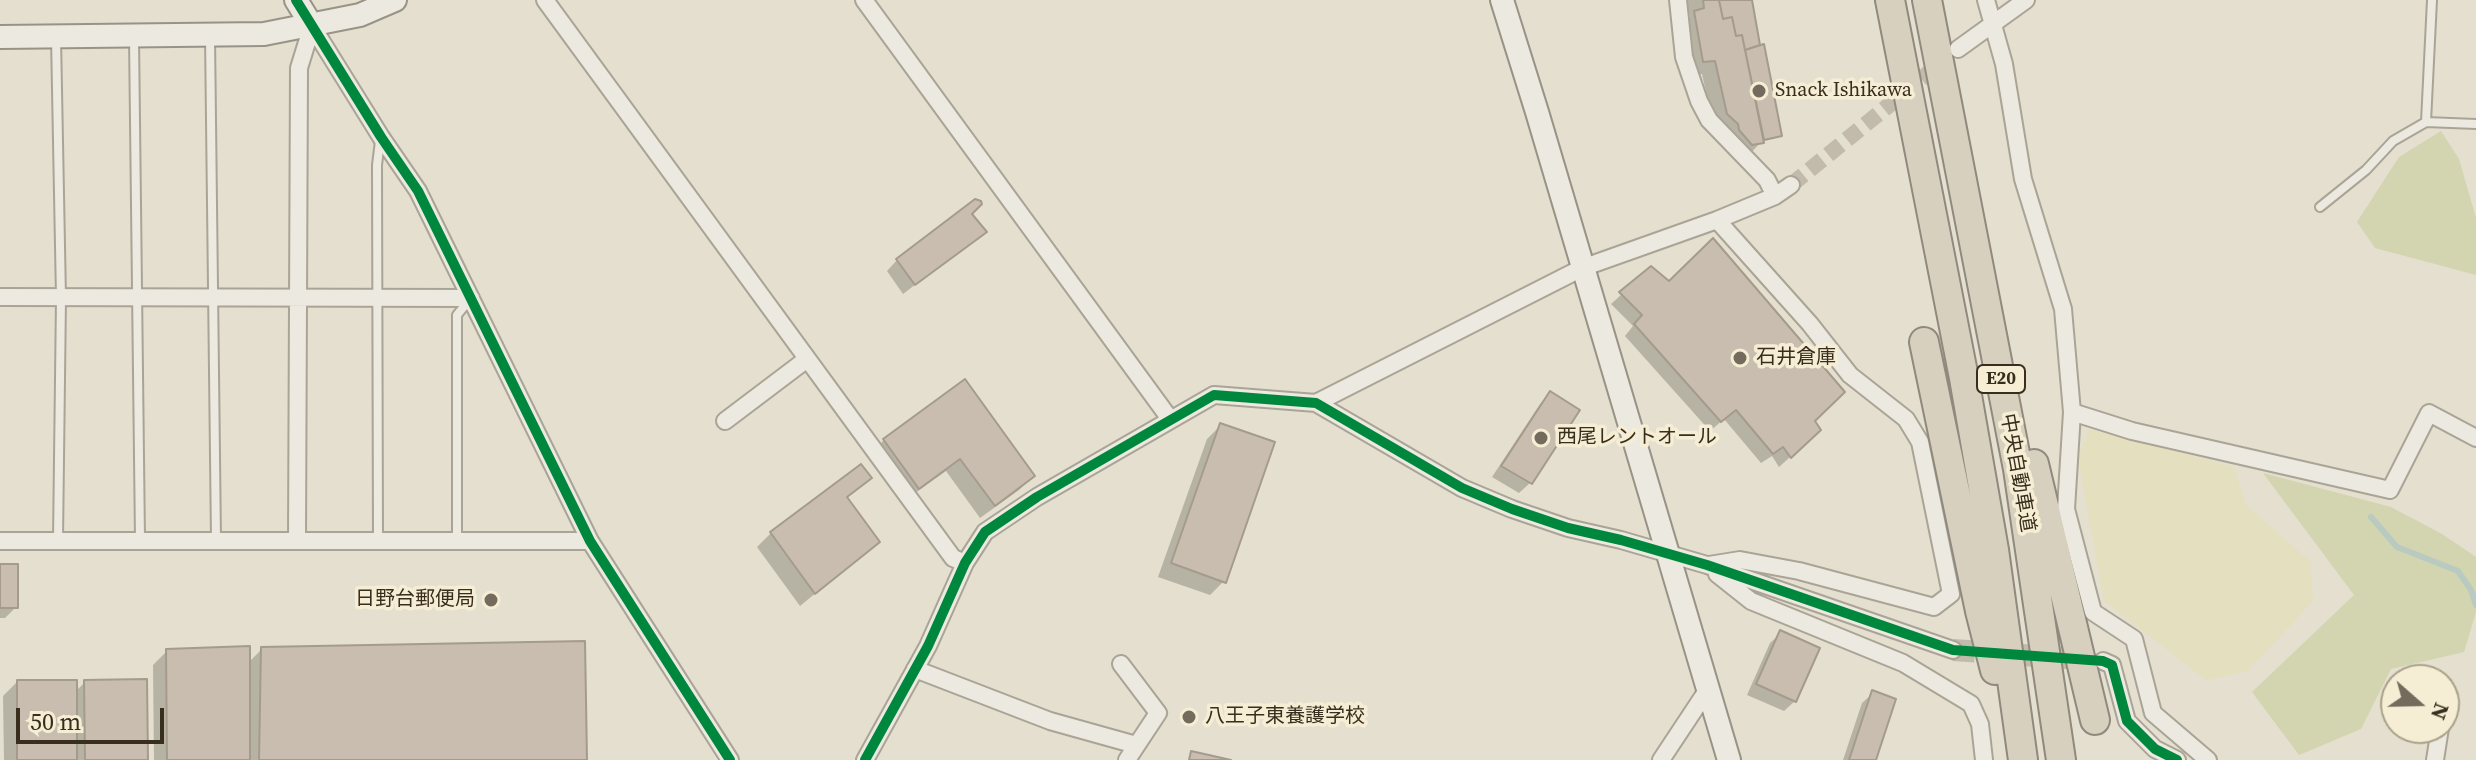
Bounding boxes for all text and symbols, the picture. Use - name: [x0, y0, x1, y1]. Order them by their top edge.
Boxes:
- place label: Snack Ishikawa: [1775, 79, 1912, 103]
- marker: Snack Ishikawa: [1750, 82, 1768, 100]
- place label: 石井倉庫: [1756, 346, 1836, 370]
- marker: 石井倉庫: [1731, 349, 1749, 367]
- road number: E20: [1977, 365, 2025, 393]
- street label: 中央自動車道: [1995, 412, 2039, 534]
- place label: 西尾レントオール: [1557, 426, 1717, 450]
- marker: 西尾レントオール: [1532, 429, 1550, 447]
- place label: 日野台郵便局: [355, 588, 475, 612]
- marker: 日野台郵便局: [482, 591, 500, 609]
- north arrow: [2380, 664, 2460, 744]
- scale bar: [20, 692, 168, 742]
- text: N: [2424, 699, 2458, 724]
- text: 50 m: [30, 705, 81, 738]
- place label: 八王子東養護学校: [1205, 705, 1365, 729]
- marker: 八王子東養護学校: [1180, 708, 1198, 726]

